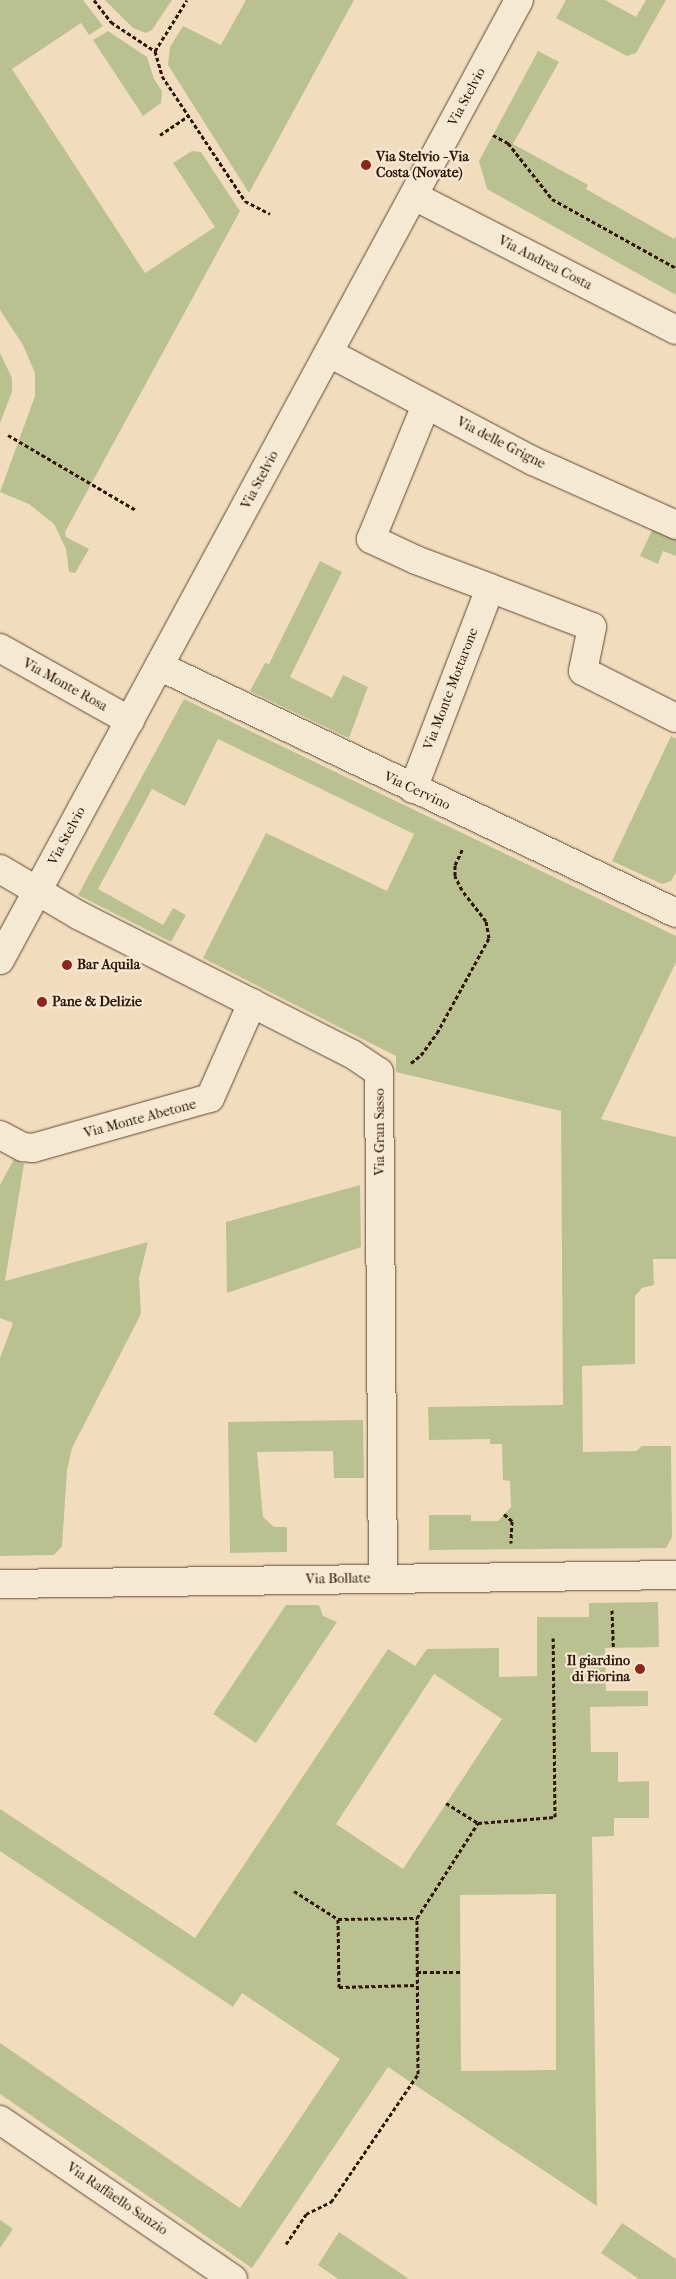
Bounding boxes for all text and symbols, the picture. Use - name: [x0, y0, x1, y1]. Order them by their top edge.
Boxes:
- street label: Via Stelvio: [445, 65, 489, 129]
- place label: Via Stelvio - Via Costa (Novate): [376, 149, 469, 182]
- marker: Via Stelvio - Via Costa (Novate): [360, 159, 372, 171]
- street label: Via Andrea Costa: [495, 232, 595, 294]
- street label: Via delle Grigne: [454, 413, 548, 473]
- street label: Via Stelvio: [238, 448, 282, 512]
- street label: Via Monte Mottarone: [420, 626, 482, 752]
- street label: Via Monte Rosa: [20, 655, 110, 715]
- street label: Via Cervino: [381, 768, 453, 814]
- street label: Via Stelvio: [45, 804, 89, 868]
- place label: Bar Aquila: [77, 957, 140, 973]
- marker: Bar Aquila: [61, 959, 73, 971]
- place label: Pane & Delizie: [52, 994, 142, 1010]
- marker: Pane & Delizie: [36, 996, 48, 1008]
- street label: Via Gran Sasso: [372, 1088, 388, 1176]
- street label: Via Monte Abetone: [82, 1096, 198, 1142]
- street label: Via Bollate: [305, 1570, 371, 1588]
- place label: Il giardino di Fiorina: [567, 1653, 630, 1685]
- marker: Il giardino di Fiorina: [634, 1663, 646, 1675]
- street label: Via Raffaello Sanzio: [63, 2159, 171, 2239]

